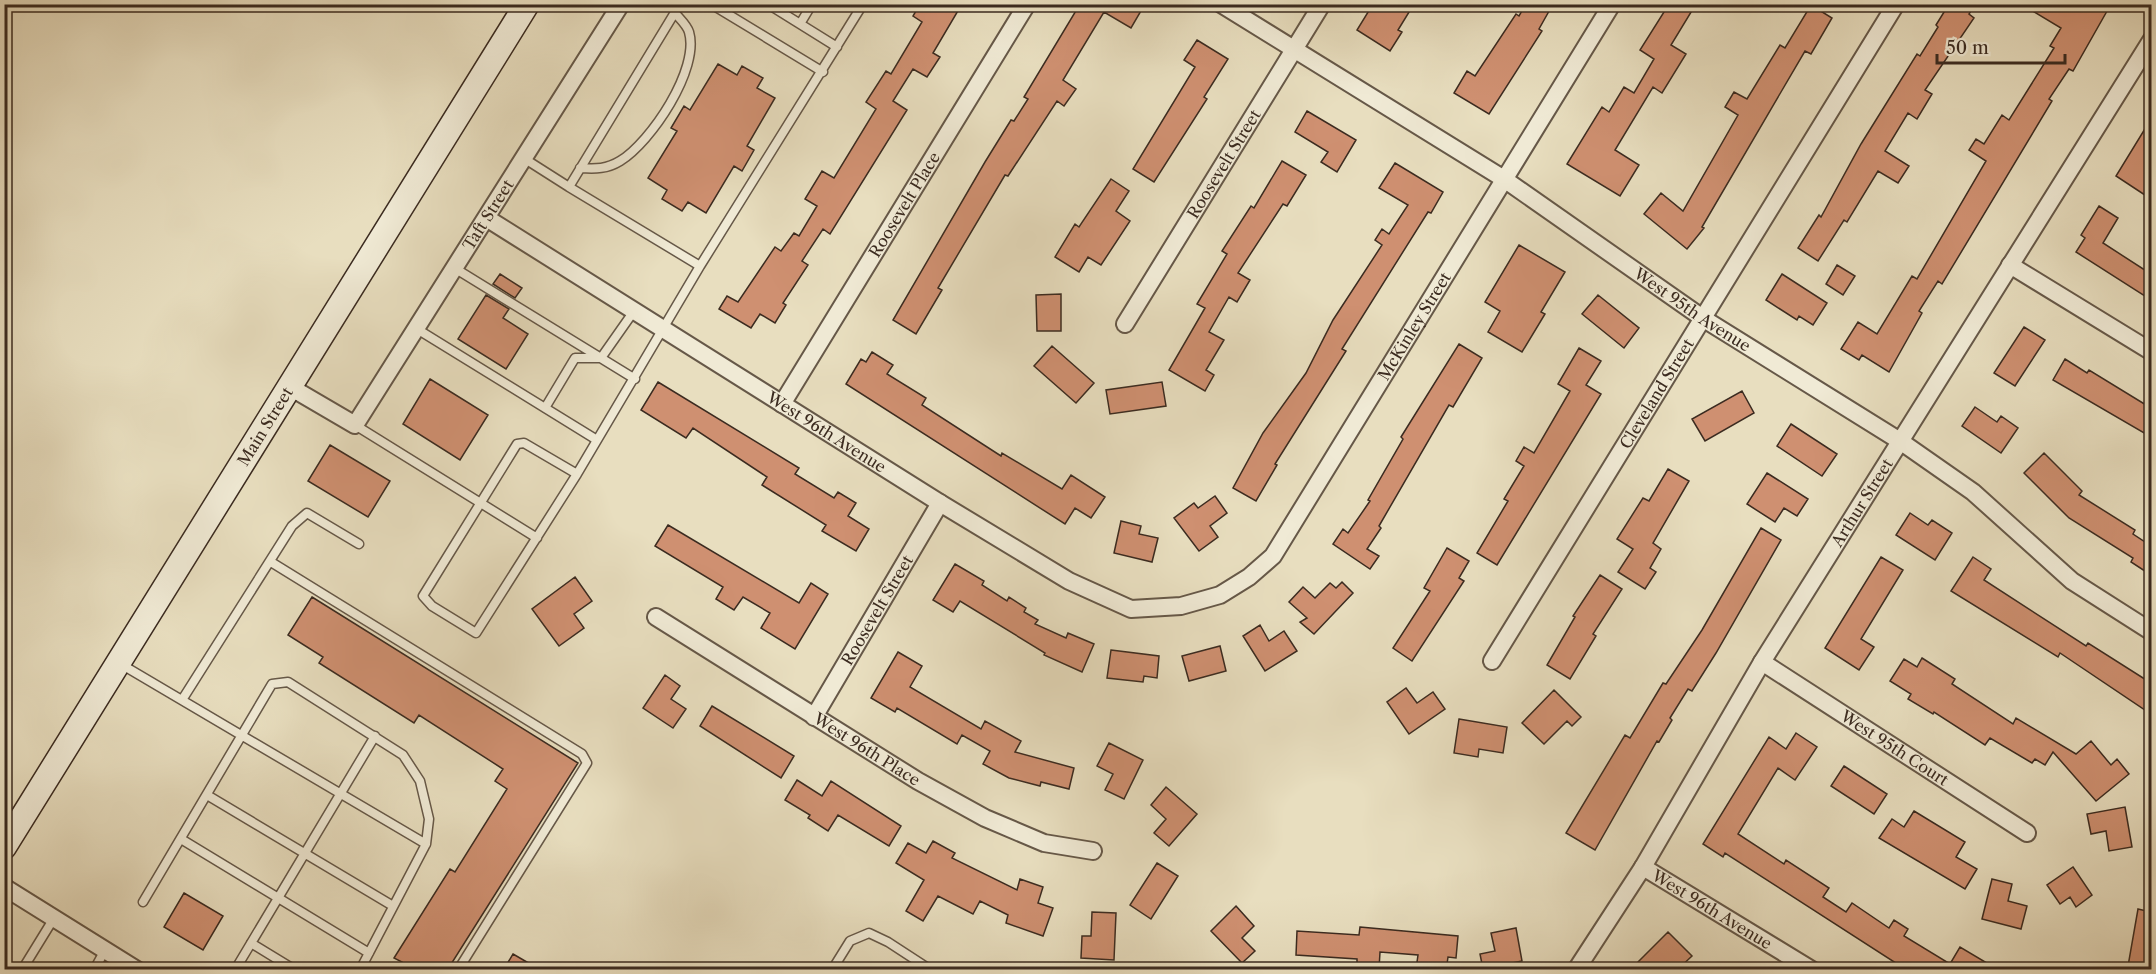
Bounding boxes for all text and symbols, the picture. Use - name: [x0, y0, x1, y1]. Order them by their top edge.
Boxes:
- scale bar: [1937, 27, 2064, 65]
- text: 50 m: [1946, 37, 1989, 59]
- street label: Roosevelt Street: [1183, 106, 1265, 222]
- street label: Roosevelt Place: [864, 148, 944, 261]
- street label: Taft Street: [458, 175, 518, 254]
- street label: West 95th Avenue: [1629, 263, 1755, 356]
- street label: McKinley Street: [1373, 268, 1455, 384]
- street label: Cleveland Street: [1615, 334, 1698, 452]
- street label: Main Street: [233, 383, 297, 469]
- street label: West 96th Avenue: [763, 386, 890, 477]
- street label: Arthur Street: [1826, 454, 1897, 551]
- street label: Roosevelt Street: [837, 551, 917, 669]
- street label: West 95th Court: [1836, 705, 1953, 790]
- street label: West 96th Place: [809, 708, 924, 790]
- street label: West 96th Avenue: [1648, 864, 1776, 953]

